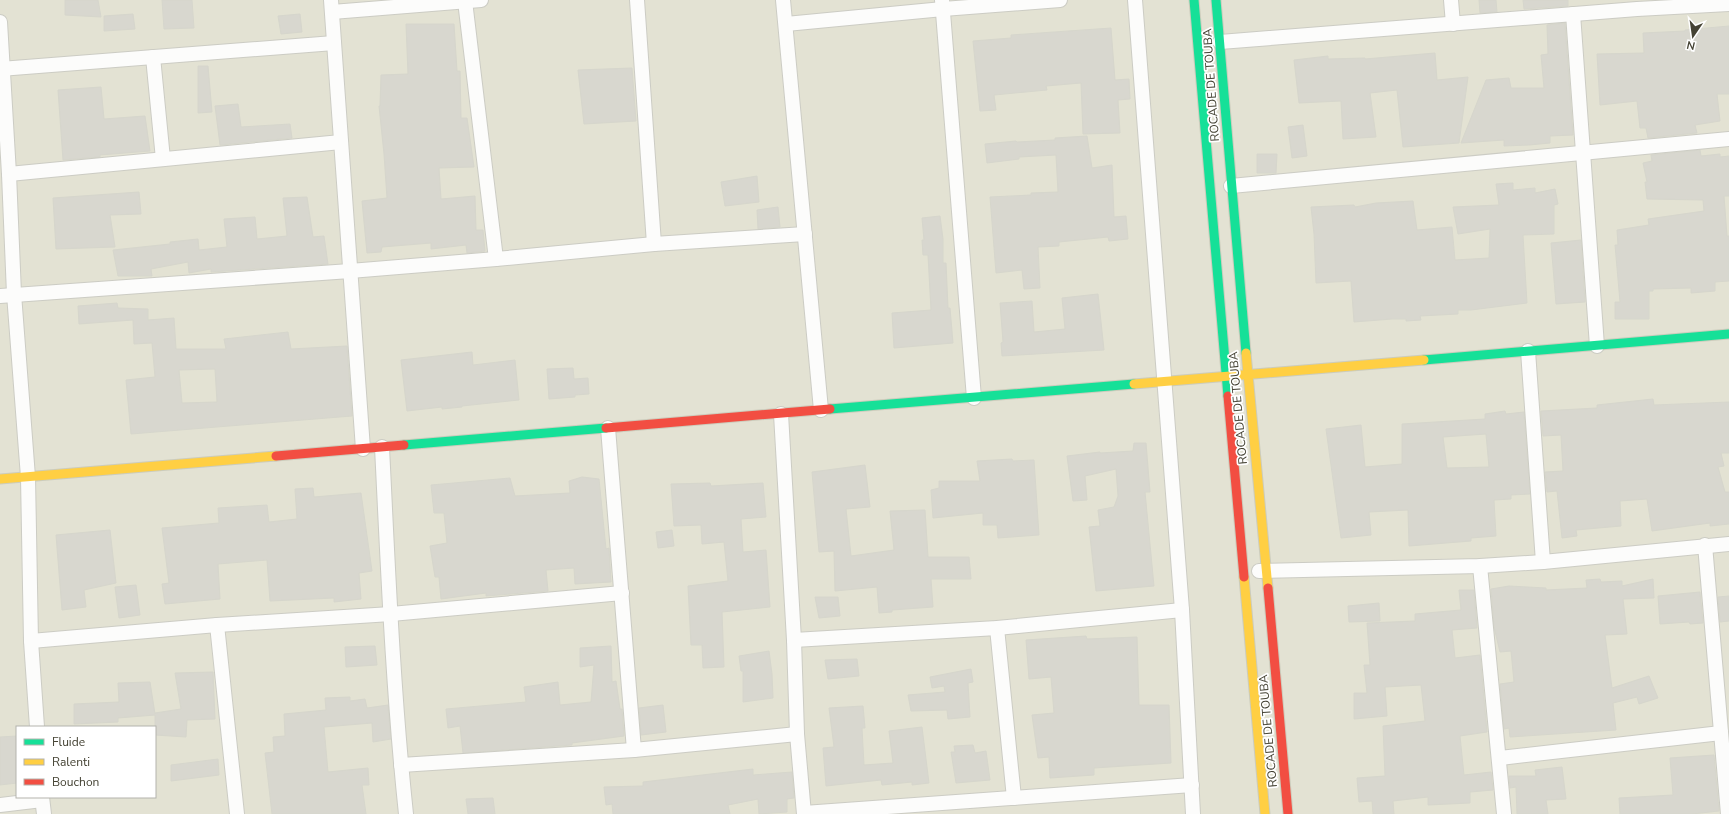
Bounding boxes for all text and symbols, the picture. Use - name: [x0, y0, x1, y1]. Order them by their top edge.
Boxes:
- north arrow: [1673, 16, 1713, 56]
- street label: ROCADE DE TOUBA: [1199, 28, 1223, 142]
- text: N: [1685, 37, 1697, 53]
- street label: ROCADE DE TOUBA: [1225, 351, 1251, 465]
- street label: ROCADE DE TOUBA: [1255, 674, 1281, 788]
- legend: [16, 726, 156, 798]
- text: Fluide: [52, 734, 85, 750]
- text: Ralenti: [52, 754, 90, 770]
- text: Bouchon: [52, 774, 99, 790]

